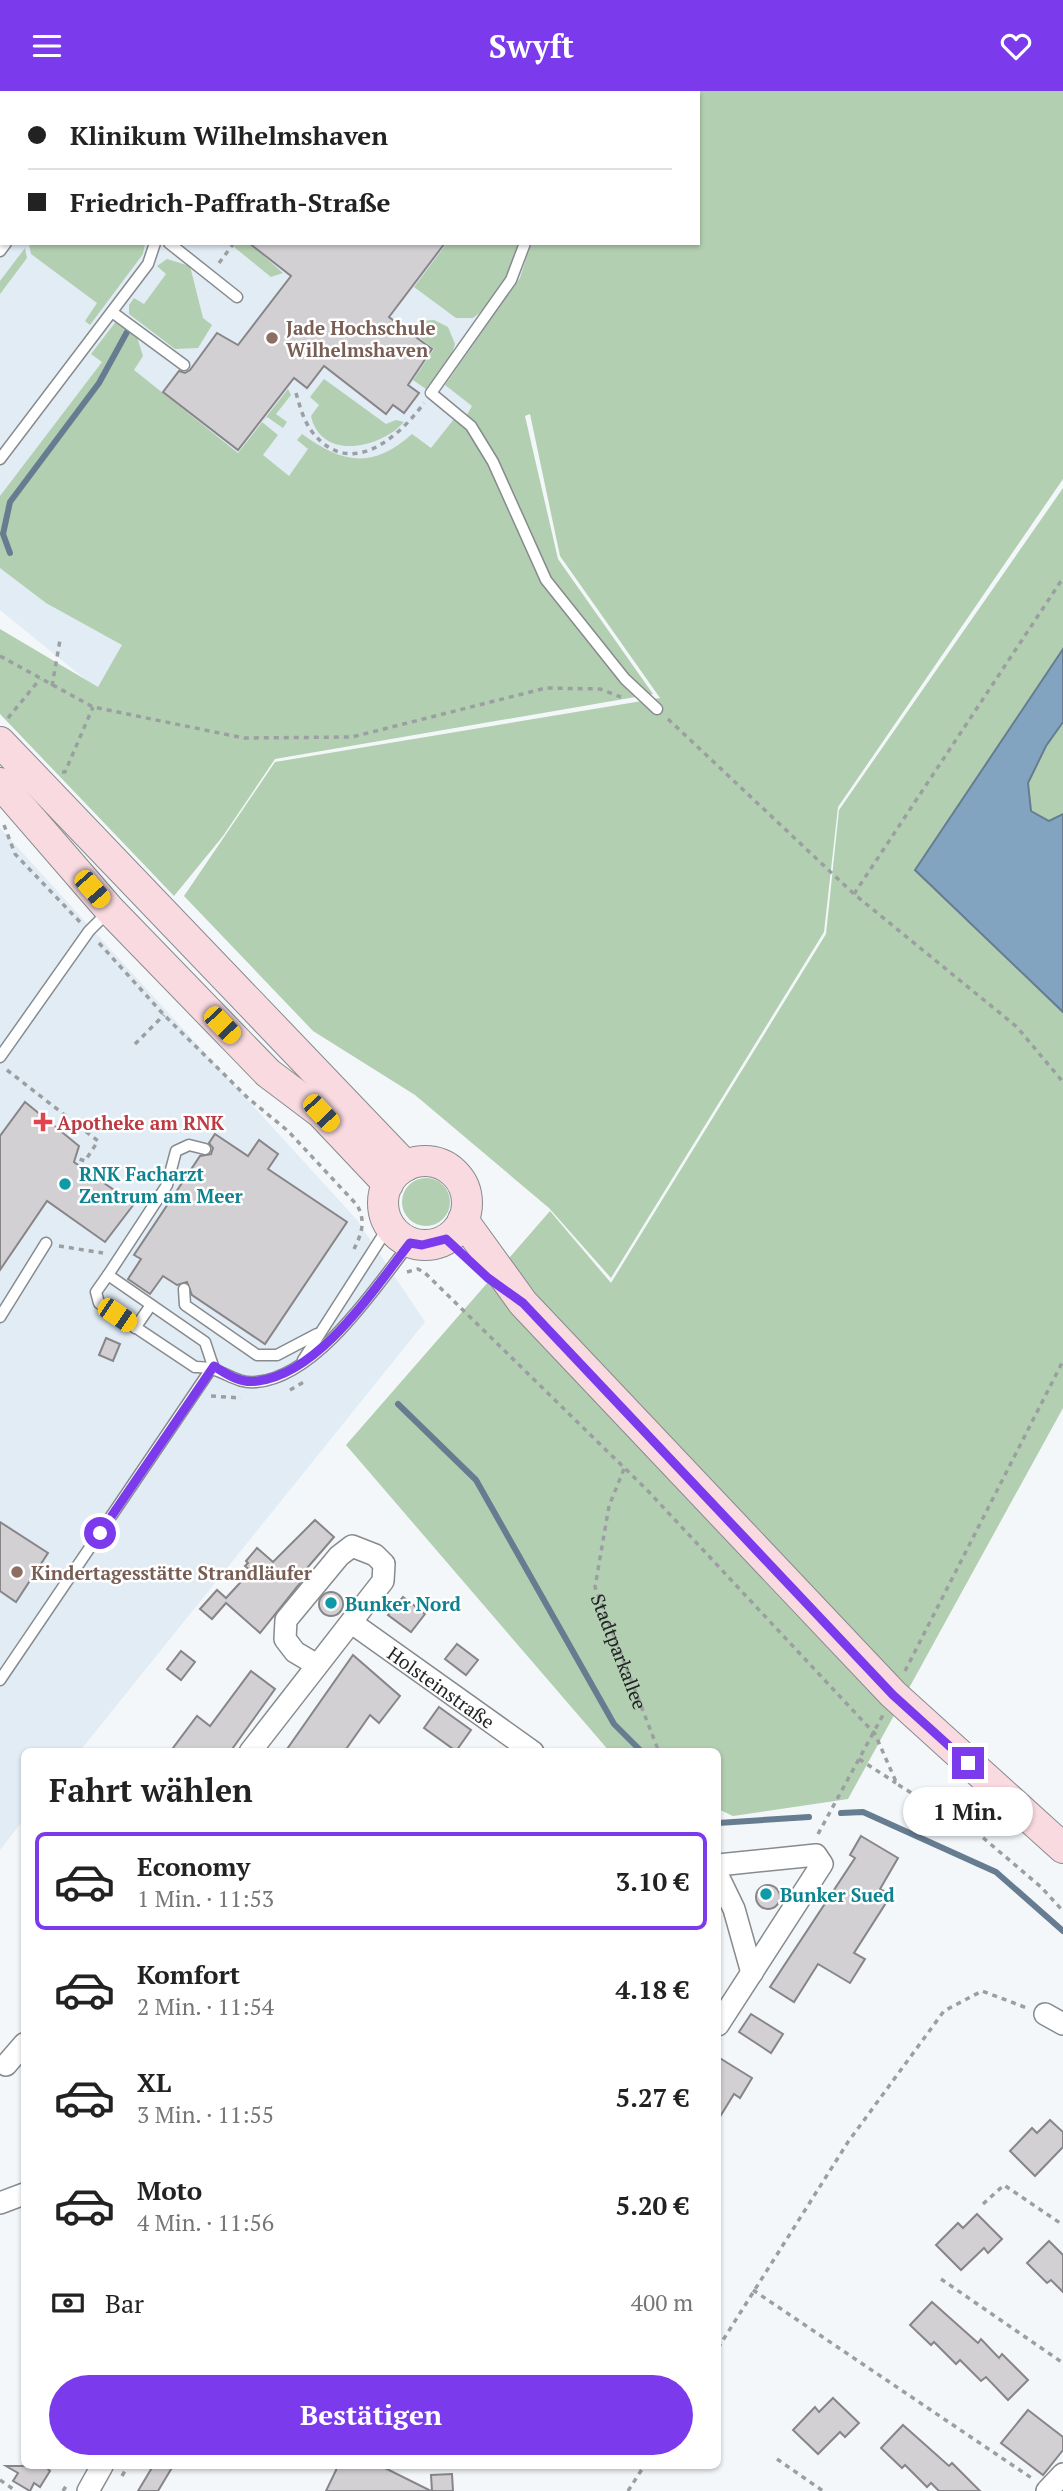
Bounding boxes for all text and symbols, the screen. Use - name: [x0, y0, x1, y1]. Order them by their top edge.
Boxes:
- text: Swyft: [489, 25, 574, 67]
- icon: menu: [28, 27, 66, 65]
- icon: heart: [997, 27, 1035, 65]
- text: Klinikum Wilhelmshaven: [70, 118, 388, 152]
- text: Friedrich-Paffrath-Straße: [70, 185, 391, 219]
- place label: Jade Hochschule Wilhelmshaven: [286, 315, 436, 362]
- marker: Jade Hochschule Wilhelmshaven: [264, 330, 280, 346]
- car: [71, 866, 114, 912]
- car: [200, 1003, 245, 1047]
- car: [299, 1090, 344, 1136]
- place label: Apotheke am RNK: [57, 1110, 225, 1135]
- marker: Apotheke am RNK: [35, 1114, 51, 1130]
- place label: RNK Facharzt Zentrum am Meer: [79, 1161, 244, 1208]
- marker: RNK Facharzt Zentrum am Meer: [57, 1176, 73, 1192]
- car: [94, 1295, 141, 1335]
- route start: [84, 1517, 116, 1549]
- place label: Kindertagesstätte Strandläufer: [31, 1560, 313, 1585]
- marker: Kindertagesstätte Strandläufer: [9, 1564, 25, 1580]
- street label: Stadtparkallee: [586, 1590, 654, 1713]
- place label: Bunker Nord: [345, 1591, 462, 1616]
- marker: Bunker Nord: [323, 1595, 339, 1611]
- street label: Holsteinstraße: [383, 1640, 500, 1734]
- route end: [952, 1747, 984, 1779]
- text: Fahrt wählen: [49, 1769, 253, 1811]
- callout: 1 Min.: [903, 1787, 1033, 1837]
- text: 1 Min.: [933, 1796, 1003, 1827]
- text: Economy: [137, 1849, 250, 1883]
- icon: car: [53, 1850, 116, 1913]
- text: 3.10 €: [616, 1864, 689, 1898]
- place label: Bunker Sued: [780, 1882, 895, 1907]
- text: 1 Min. · 11:53: [137, 1883, 274, 1914]
- marker: Bunker Sued: [758, 1886, 774, 1902]
- text: Komfort: [137, 1957, 240, 1991]
- icon: car: [53, 1958, 116, 2021]
- text: 4.18 €: [616, 1972, 689, 2006]
- text: 2 Min. · 11:54: [137, 1991, 274, 2022]
- text: XL: [137, 2065, 171, 2099]
- icon: car: [53, 2066, 116, 2129]
- text: 5.27 €: [616, 2080, 689, 2114]
- text: 3 Min. · 11:55: [137, 2099, 274, 2130]
- text: Moto: [137, 2173, 202, 2207]
- icon: car: [53, 2174, 116, 2237]
- text: 5.20 €: [616, 2188, 689, 2222]
- text: 4 Min. · 11:56: [137, 2207, 274, 2238]
- icon: cash: [49, 2284, 87, 2322]
- text: Bar: [105, 2286, 144, 2320]
- text: 400 m: [631, 2287, 693, 2318]
- button: Bestätigen: [49, 2375, 693, 2455]

